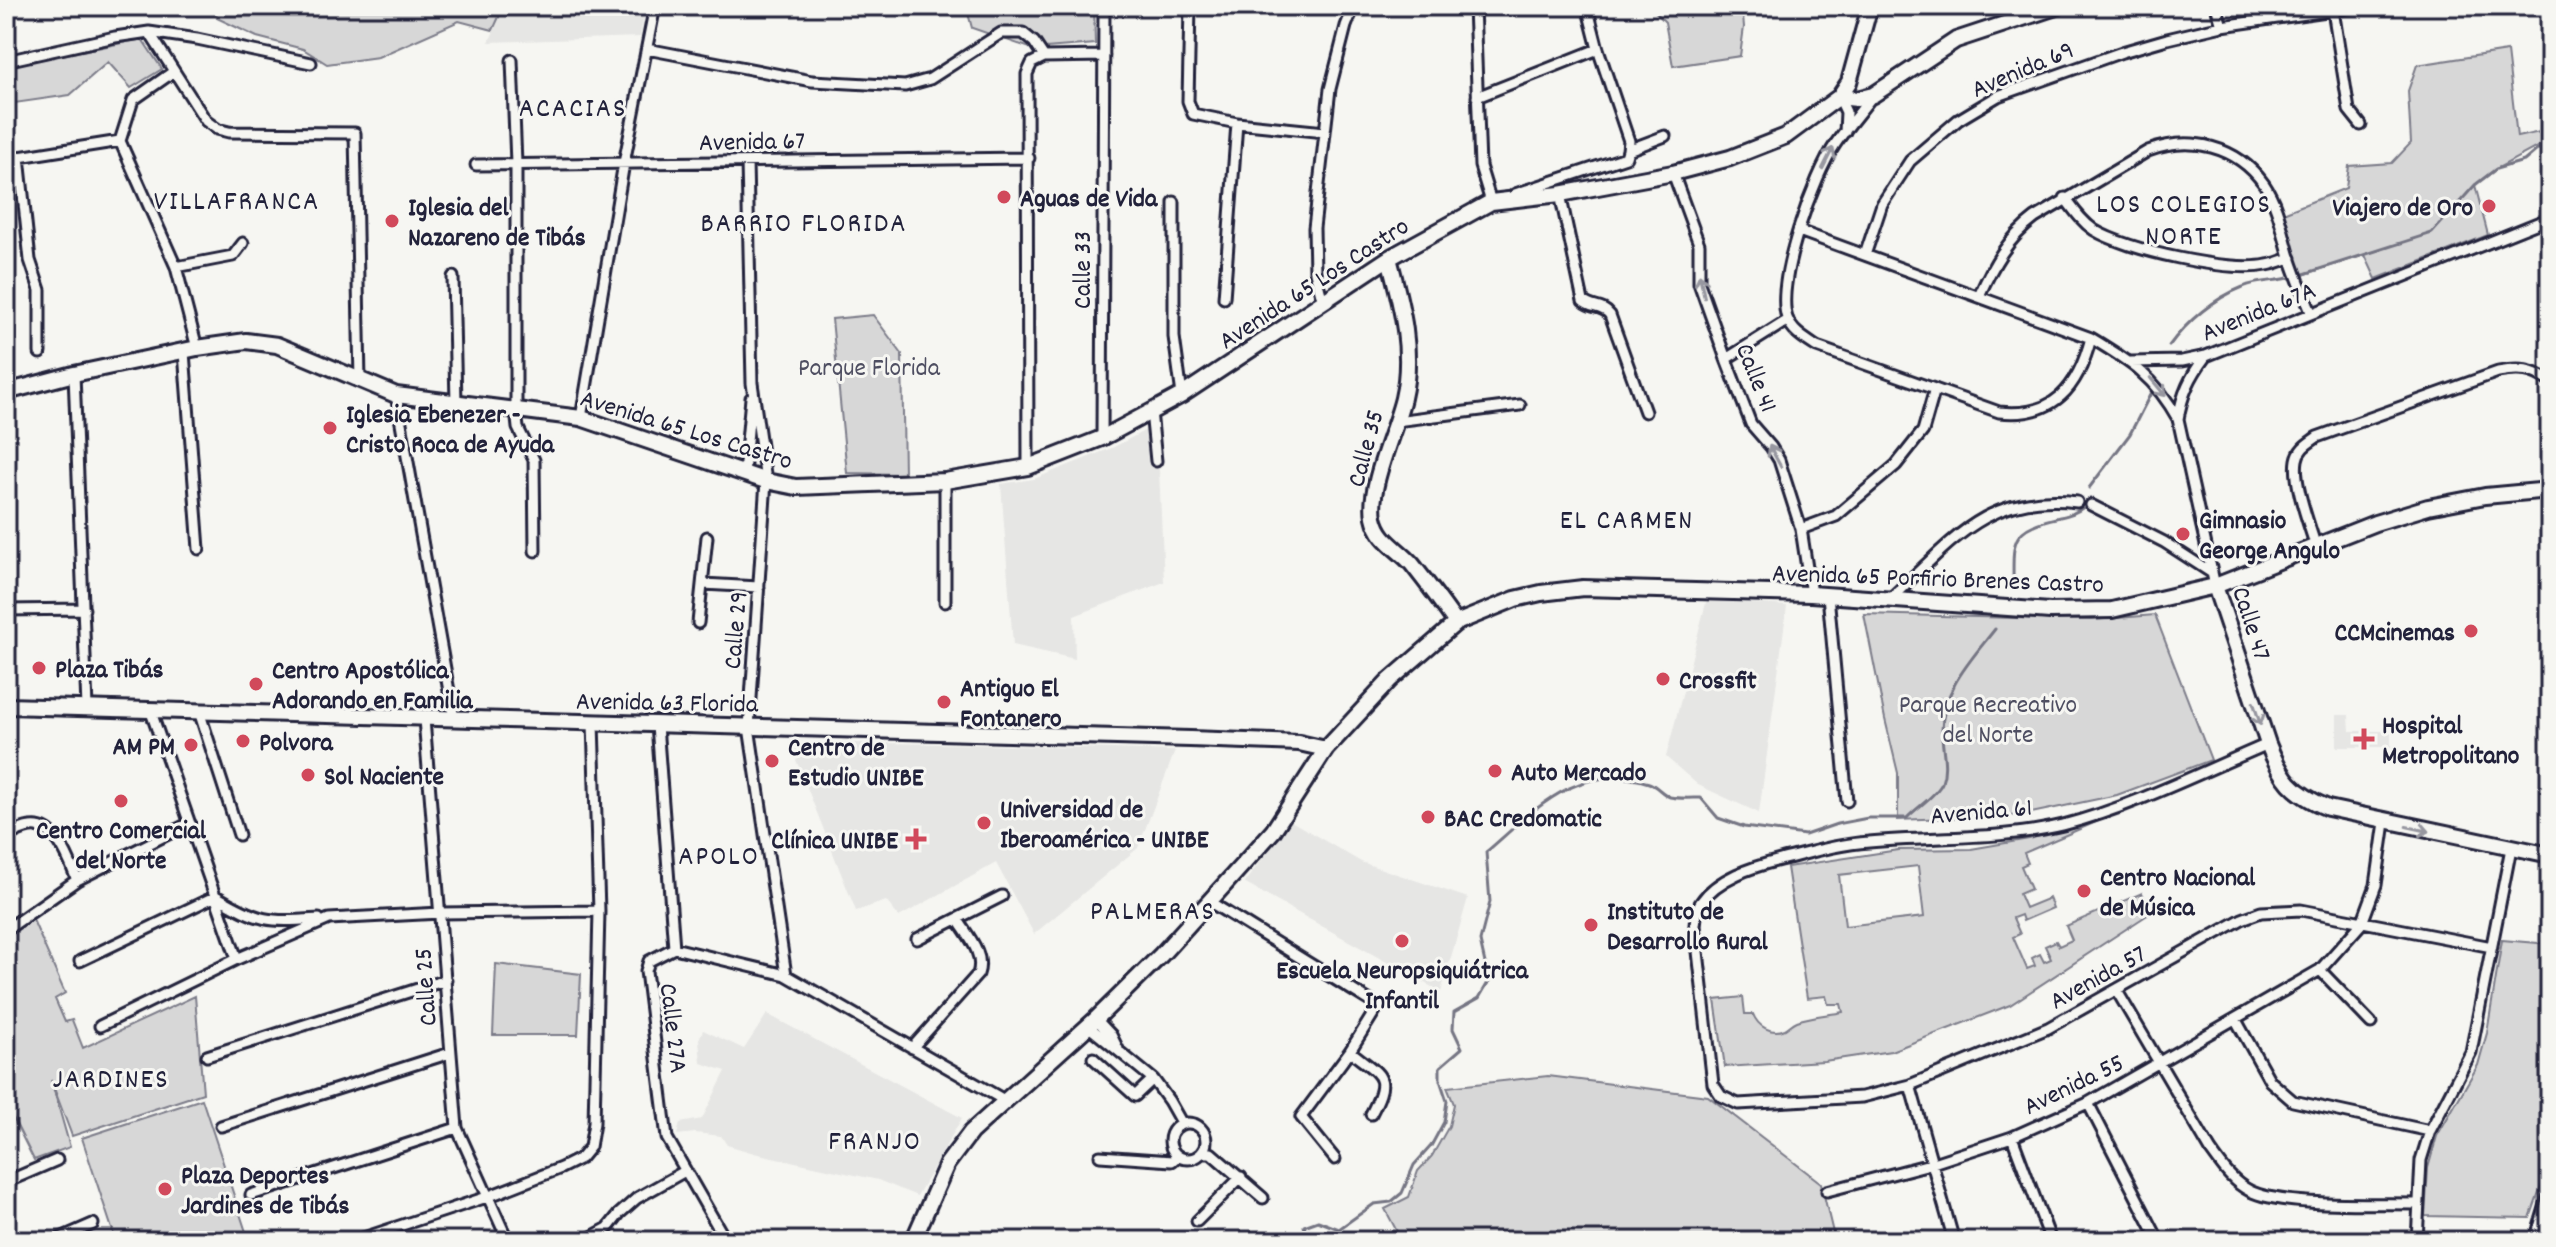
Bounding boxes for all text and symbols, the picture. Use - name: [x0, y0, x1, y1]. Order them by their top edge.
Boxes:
- street label: Avenida 69: [1966, 33, 2080, 109]
- district label: ACACIAS: [519, 91, 627, 131]
- street label: Avenida 67: [699, 124, 806, 163]
- one-way arrow: [1821, 147, 1836, 171]
- place label: Aguas de Vida: [1020, 182, 1158, 219]
- district label: VILLAFRANCA: [154, 184, 320, 224]
- district label: LOS COLEGIOS NORTE: [2096, 187, 2272, 259]
- marker: Aguas de Vida: [995, 188, 1013, 206]
- place label: Iglesia del Nazareno de Tibás: [408, 191, 586, 258]
- place label: Viajero de Oro: [2332, 191, 2473, 228]
- marker: Viajero de Oro: [2480, 197, 2498, 215]
- district label: BARRIO FLORIDA: [700, 206, 908, 246]
- street label: Avenida 65 Los Castro: [1212, 209, 1417, 360]
- marker: Iglesia del Nazareno de Tibás: [383, 212, 401, 230]
- street label: Calle 33: [1066, 231, 1103, 309]
- one-way arrow: [1694, 273, 1709, 299]
- street label: Avenida 67A: [2197, 274, 2322, 353]
- street label: Calle 41: [1724, 338, 1785, 418]
- park label: Parque Florida: [798, 351, 941, 388]
- one-way arrow: [2149, 377, 2167, 397]
- street label: Avenida 65 Los Castro: [575, 381, 797, 481]
- place label: Iglesia Ebenezer - Cristo Roca de Ayuda: [346, 398, 555, 465]
- street label: Calle 35: [1339, 406, 1395, 492]
- marker: Iglesia Ebenezer - Cristo Roca de Ayuda: [321, 419, 339, 437]
- one-way arrow: [1766, 445, 1782, 468]
- district label: EL CARMEN: [1560, 503, 1694, 543]
- place label: Gimnasio George Angulo: [2199, 504, 2341, 571]
- marker: Gimnasio George Angulo: [2174, 525, 2192, 543]
- street label: Avenida 65 Porfirio Brenes Castro: [1771, 556, 2104, 605]
- street label: Calle 47: [2220, 582, 2279, 666]
- street label: Calle 29: [716, 590, 759, 671]
- place label: CCMcinemas: [2334, 616, 2455, 653]
- marker: CCMcinemas: [2462, 622, 2480, 640]
- place label: Plaza Tibás: [55, 653, 164, 690]
- place label: Centro Apostólica Adorando en Familia: [272, 654, 473, 721]
- marker: Plaza Tibás: [30, 659, 48, 677]
- place label: Crossfit: [1679, 664, 1757, 701]
- marker: Crossfit: [1654, 670, 1672, 688]
- place label: Antiguo El Fontanero: [960, 672, 1062, 739]
- marker: Centro Apostólica Adorando en Familia: [247, 675, 265, 693]
- street label: Avenida 63 Florida: [576, 684, 759, 725]
- park label: Parque Recreativo del Norte: [1899, 688, 2077, 755]
- marker: Antiguo El Fontanero: [935, 693, 953, 711]
- one-way arrow: [2251, 701, 2266, 726]
- place label: Hospital Metropolitano: [2382, 709, 2520, 776]
- place label: Polvora: [259, 726, 334, 763]
- marker: Hospital Metropolitano: [2353, 728, 2375, 750]
- place label: AM PM: [113, 730, 175, 767]
- place label: Centro de Estudio UNIBE: [788, 731, 924, 798]
- marker: Polvora: [234, 732, 252, 750]
- marker: AM PM: [182, 736, 200, 754]
- marker: Centro de Estudio UNIBE: [763, 752, 781, 770]
- place label: Auto Mercado: [1511, 756, 1647, 793]
- place label: Sol Naciente: [324, 760, 444, 797]
- marker: Auto Mercado: [1486, 762, 1504, 780]
- marker: Sol Naciente: [299, 766, 317, 784]
- street label: Avenida 61: [1929, 791, 2034, 836]
- marker: Centro Comercial del Norte: [112, 792, 130, 810]
- place label: Universidad de Iberoamérica - UNIBE: [1000, 793, 1209, 860]
- place label: BAC Credomatic: [1444, 802, 1602, 839]
- marker: BAC Credomatic: [1419, 808, 1437, 826]
- place label: Centro Comercial del Norte: [36, 814, 207, 881]
- marker: Universidad de Iberoamérica - UNIBE: [975, 814, 993, 832]
- one-way arrow: [2405, 822, 2431, 837]
- place label: Clínica UNIBE: [771, 824, 898, 861]
- marker: Clínica UNIBE: [905, 828, 927, 850]
- district label: APOLO: [678, 839, 760, 879]
- place label: Centro Nacional de Música: [2100, 861, 2256, 928]
- marker: Centro Nacional de Música: [2075, 882, 2093, 900]
- district label: PALMERAS: [1090, 894, 1216, 934]
- place label: Instituto de Desarrollo Rural: [1607, 895, 1768, 962]
- marker: Instituto de Desarrollo Rural: [1582, 916, 1600, 934]
- marker: Escuela Neuropsiquiátrica Infantil: [1393, 932, 1411, 950]
- street label: Avenida 57: [2044, 937, 2154, 1021]
- street label: Calle 25: [406, 946, 449, 1027]
- place label: Escuela Neuropsiquiátrica Infantil: [1276, 954, 1529, 1021]
- street label: Calle 27A: [648, 981, 695, 1076]
- street label: Avenida 55: [2018, 1046, 2131, 1126]
- district label: JARDINES: [52, 1062, 170, 1102]
- district label: FRANJO: [828, 1124, 922, 1164]
- place label: Plaza Deportes Jardines de Tibás: [181, 1159, 350, 1226]
- marker: Plaza Deportes Jardines de Tibás: [156, 1180, 174, 1198]

